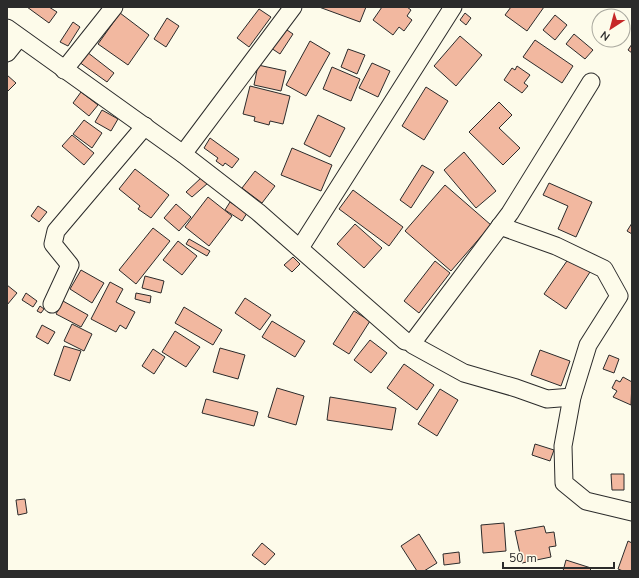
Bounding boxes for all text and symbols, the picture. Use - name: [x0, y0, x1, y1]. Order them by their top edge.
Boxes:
- north arrow: [591, 8, 631, 48]
- text: N: [598, 27, 613, 44]
- scale bar: [503, 544, 614, 570]
- text: 50 m: [509, 550, 537, 566]

